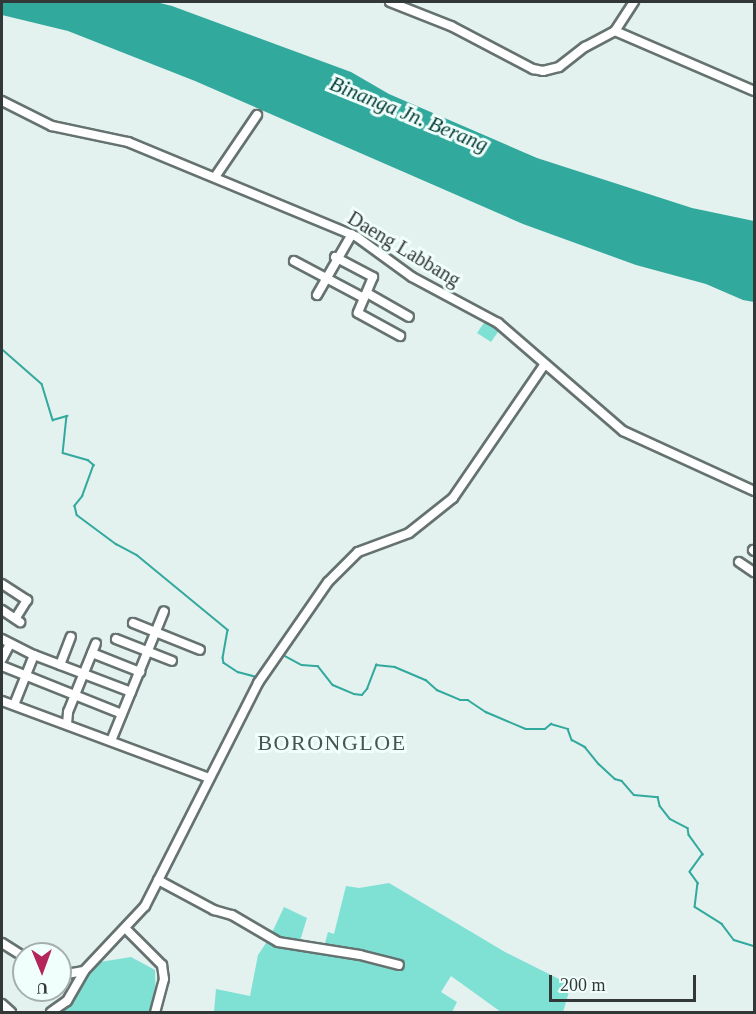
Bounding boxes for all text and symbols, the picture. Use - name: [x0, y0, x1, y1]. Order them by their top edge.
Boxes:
- water label: Binanga Jn. Berang: [326, 71, 492, 157]
- street label: Daeng Labbang: [343, 206, 465, 292]
- district label: BORONGLOE: [257, 730, 407, 756]
- north arrow: [12, 942, 72, 1002]
- scale bar: [552, 963, 699, 1001]
- text: 200 m: [560, 975, 606, 995]
- text: U: [36, 980, 48, 997]

